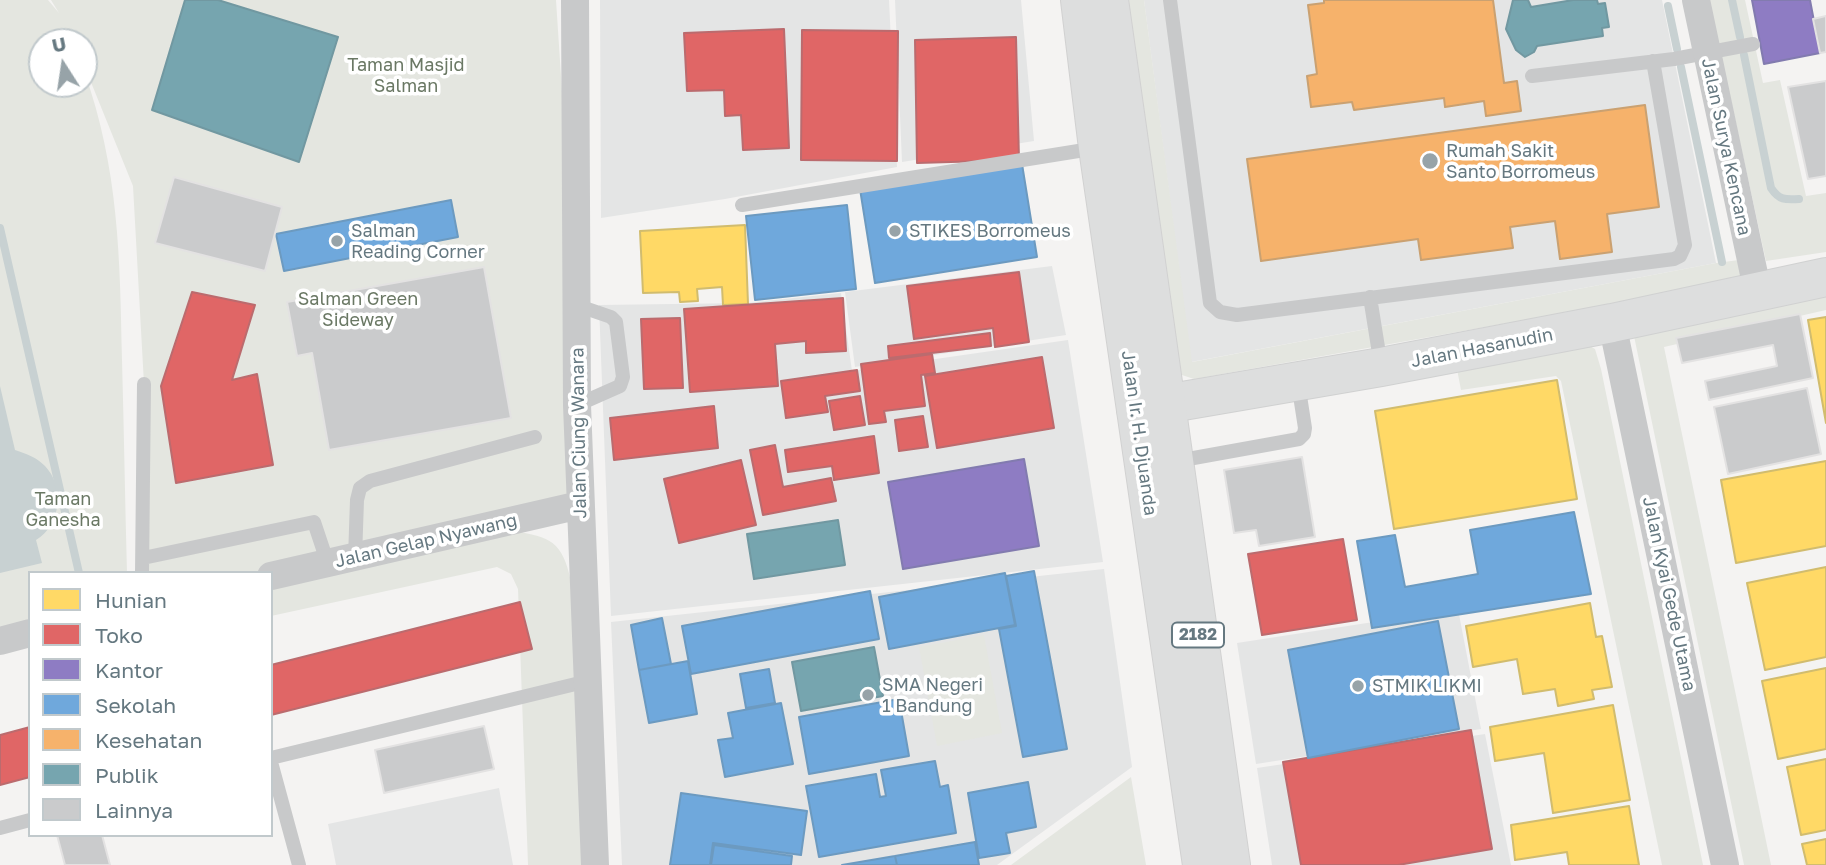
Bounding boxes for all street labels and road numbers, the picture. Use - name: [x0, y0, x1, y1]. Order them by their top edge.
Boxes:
- street label: Jalan Surya Kencana: [1697, 56, 1755, 238]
- street label: Jalan Hasanudin: [1409, 324, 1555, 372]
- street label: Jalan Ciung Wanara: [567, 347, 591, 519]
- street label: Jalan Ir. H. Djuanda: [1117, 349, 1161, 517]
- street label: Jalan Kyai Gede Utama: [1638, 495, 1700, 693]
- street label: Jalan Gelap Nyawang: [333, 510, 519, 572]
- road number: 2182: [1172, 622, 1224, 648]

